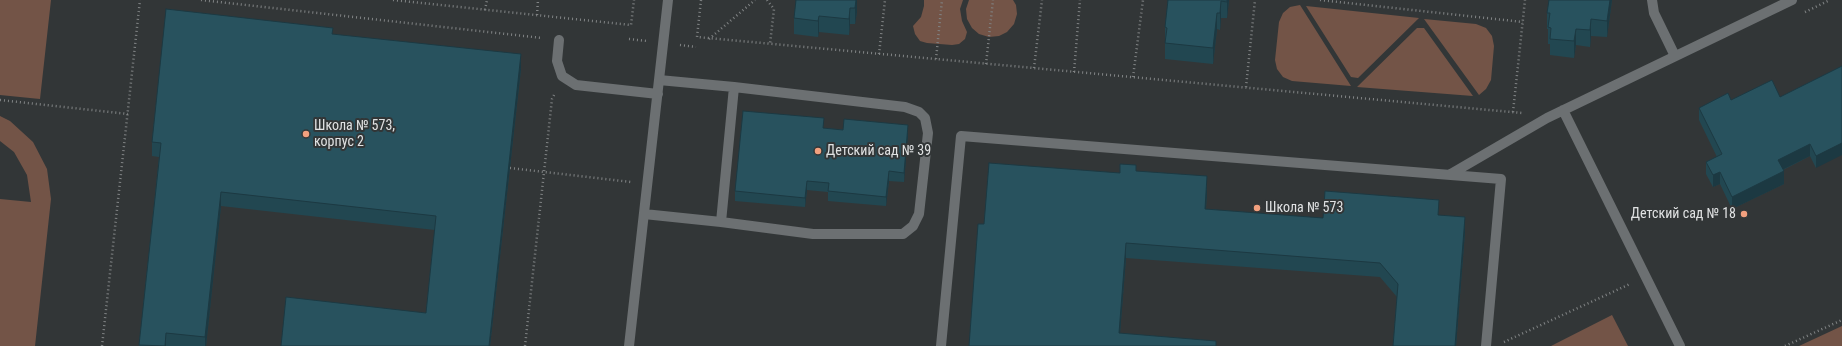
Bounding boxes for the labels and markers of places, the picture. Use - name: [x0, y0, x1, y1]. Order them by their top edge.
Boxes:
- place label: Школа № 573, корпус 2: [314, 118, 395, 150]
- marker: Школа № 573, корпус 2: [301, 129, 311, 139]
- place label: Детский сад № 39: [826, 143, 931, 159]
- marker: Детский сад № 39: [813, 146, 823, 156]
- place label: Школа № 573: [1265, 200, 1343, 216]
- marker: Школа № 573: [1252, 203, 1262, 213]
- place label: Детский сад № 18: [1631, 206, 1736, 222]
- marker: Детский сад № 18: [1739, 209, 1749, 219]

